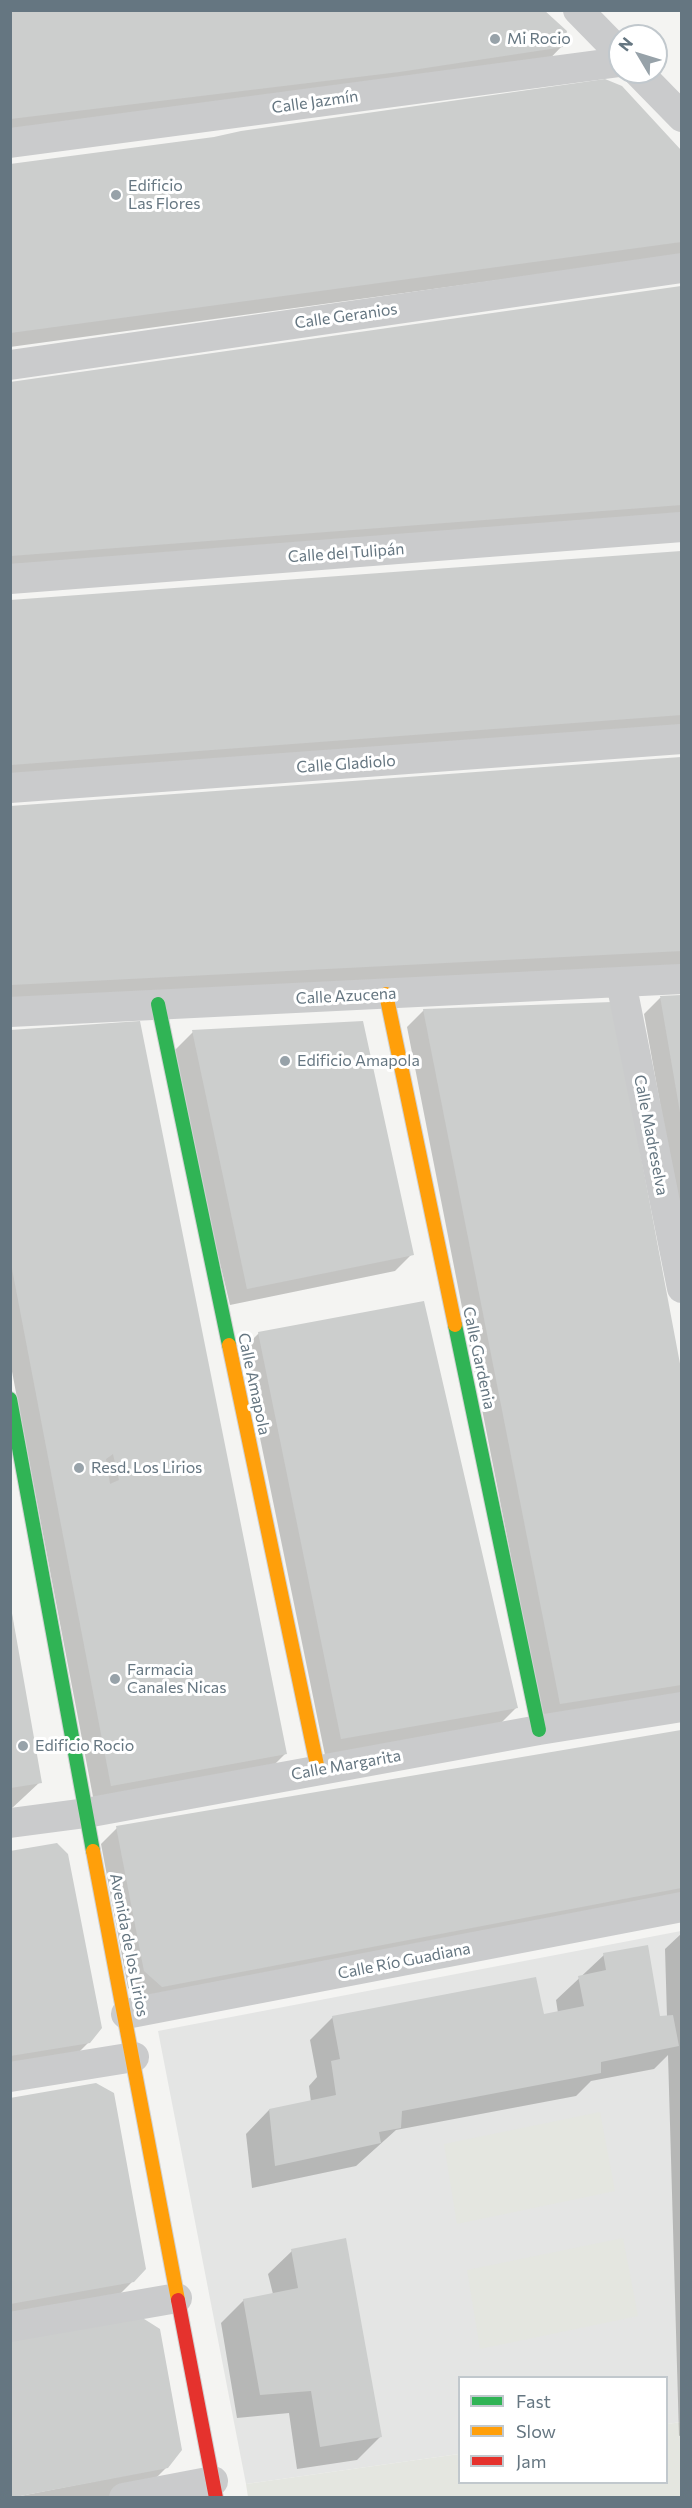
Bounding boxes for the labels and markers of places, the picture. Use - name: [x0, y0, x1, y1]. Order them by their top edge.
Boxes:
- place label: Mi Rocio: [507, 29, 571, 49]
- marker: Mi Rocio: [488, 32, 502, 46]
- place label: Edificio Las Flores: [128, 176, 201, 214]
- marker: Edificio Las Flores: [109, 188, 123, 202]
- place label: Edificio Amapola: [297, 1051, 420, 1071]
- marker: Edificio Amapola: [278, 1054, 292, 1068]
- place label: Resd. Los Lirios: [91, 1458, 202, 1478]
- marker: Resd. Los Lirios: [72, 1461, 86, 1475]
- place label: Farmacia Canales Nicas: [127, 1660, 226, 1698]
- marker: Farmacia Canales Nicas: [108, 1672, 122, 1686]
- place label: Edificio Rocio: [35, 1736, 134, 1756]
- marker: Edificio Rocio: [16, 1739, 30, 1753]

